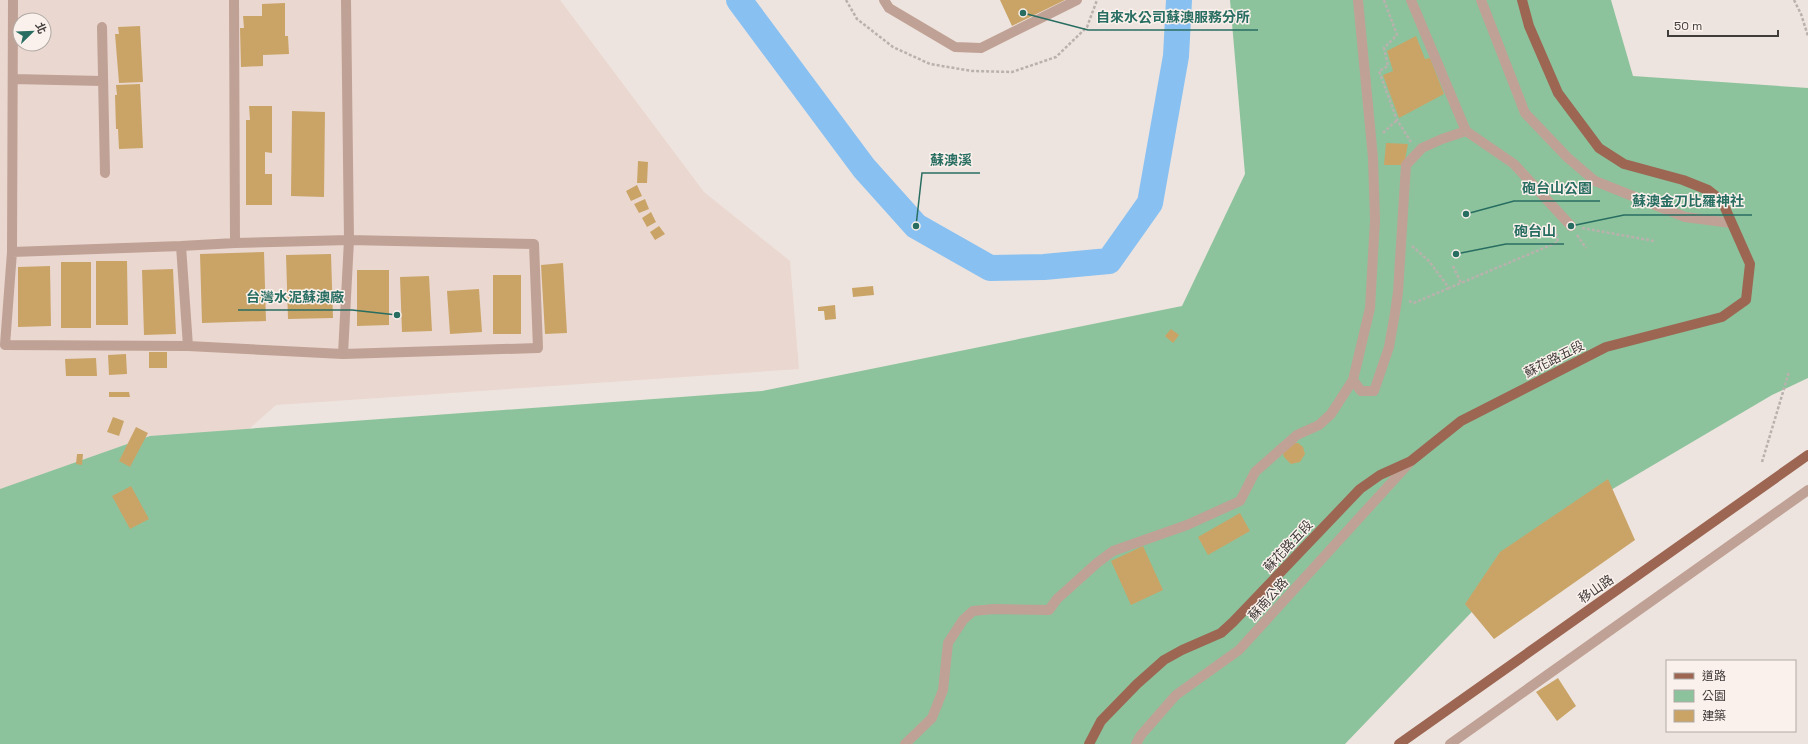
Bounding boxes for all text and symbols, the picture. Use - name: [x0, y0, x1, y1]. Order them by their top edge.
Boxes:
- callout: 自來水公司蘇澳服務分所: [1088, 4, 1258, 30]
- text: 自來水公司蘇澳服務分所: [1096, 8, 1250, 26]
- north arrow: [12, 12, 52, 52]
- scale bar: [1668, 12, 1778, 38]
- text: 50 m: [1674, 18, 1702, 34]
- text: 北: [33, 20, 50, 36]
- callout: 蘇澳溪: [922, 147, 980, 173]
- text: 蘇澳溪: [930, 151, 972, 169]
- callout: 砲台山公園: [1514, 175, 1600, 201]
- text: 砲台山公園: [1522, 179, 1592, 197]
- callout: 蘇澳金刀比羅神社: [1624, 189, 1752, 215]
- text: 蘇澳金刀比羅神社: [1632, 192, 1744, 210]
- callout: 砲台山: [1506, 218, 1564, 244]
- text: 砲台山: [1514, 222, 1556, 240]
- callout: 台灣水泥蘇澳廠: [238, 284, 352, 310]
- text: 台灣水泥蘇澳廠: [246, 288, 344, 306]
- street label: 蘇花路五段: [1521, 337, 1587, 381]
- street label: 蘇花路五段: [1260, 516, 1316, 576]
- street label: 移山路: [1575, 571, 1617, 607]
- street label: 蘇南公路: [1244, 574, 1292, 624]
- legend: [1666, 660, 1796, 732]
- text: 道路: [1702, 668, 1726, 684]
- text: 公園: [1702, 688, 1726, 704]
- text: 建築: [1702, 708, 1726, 724]

